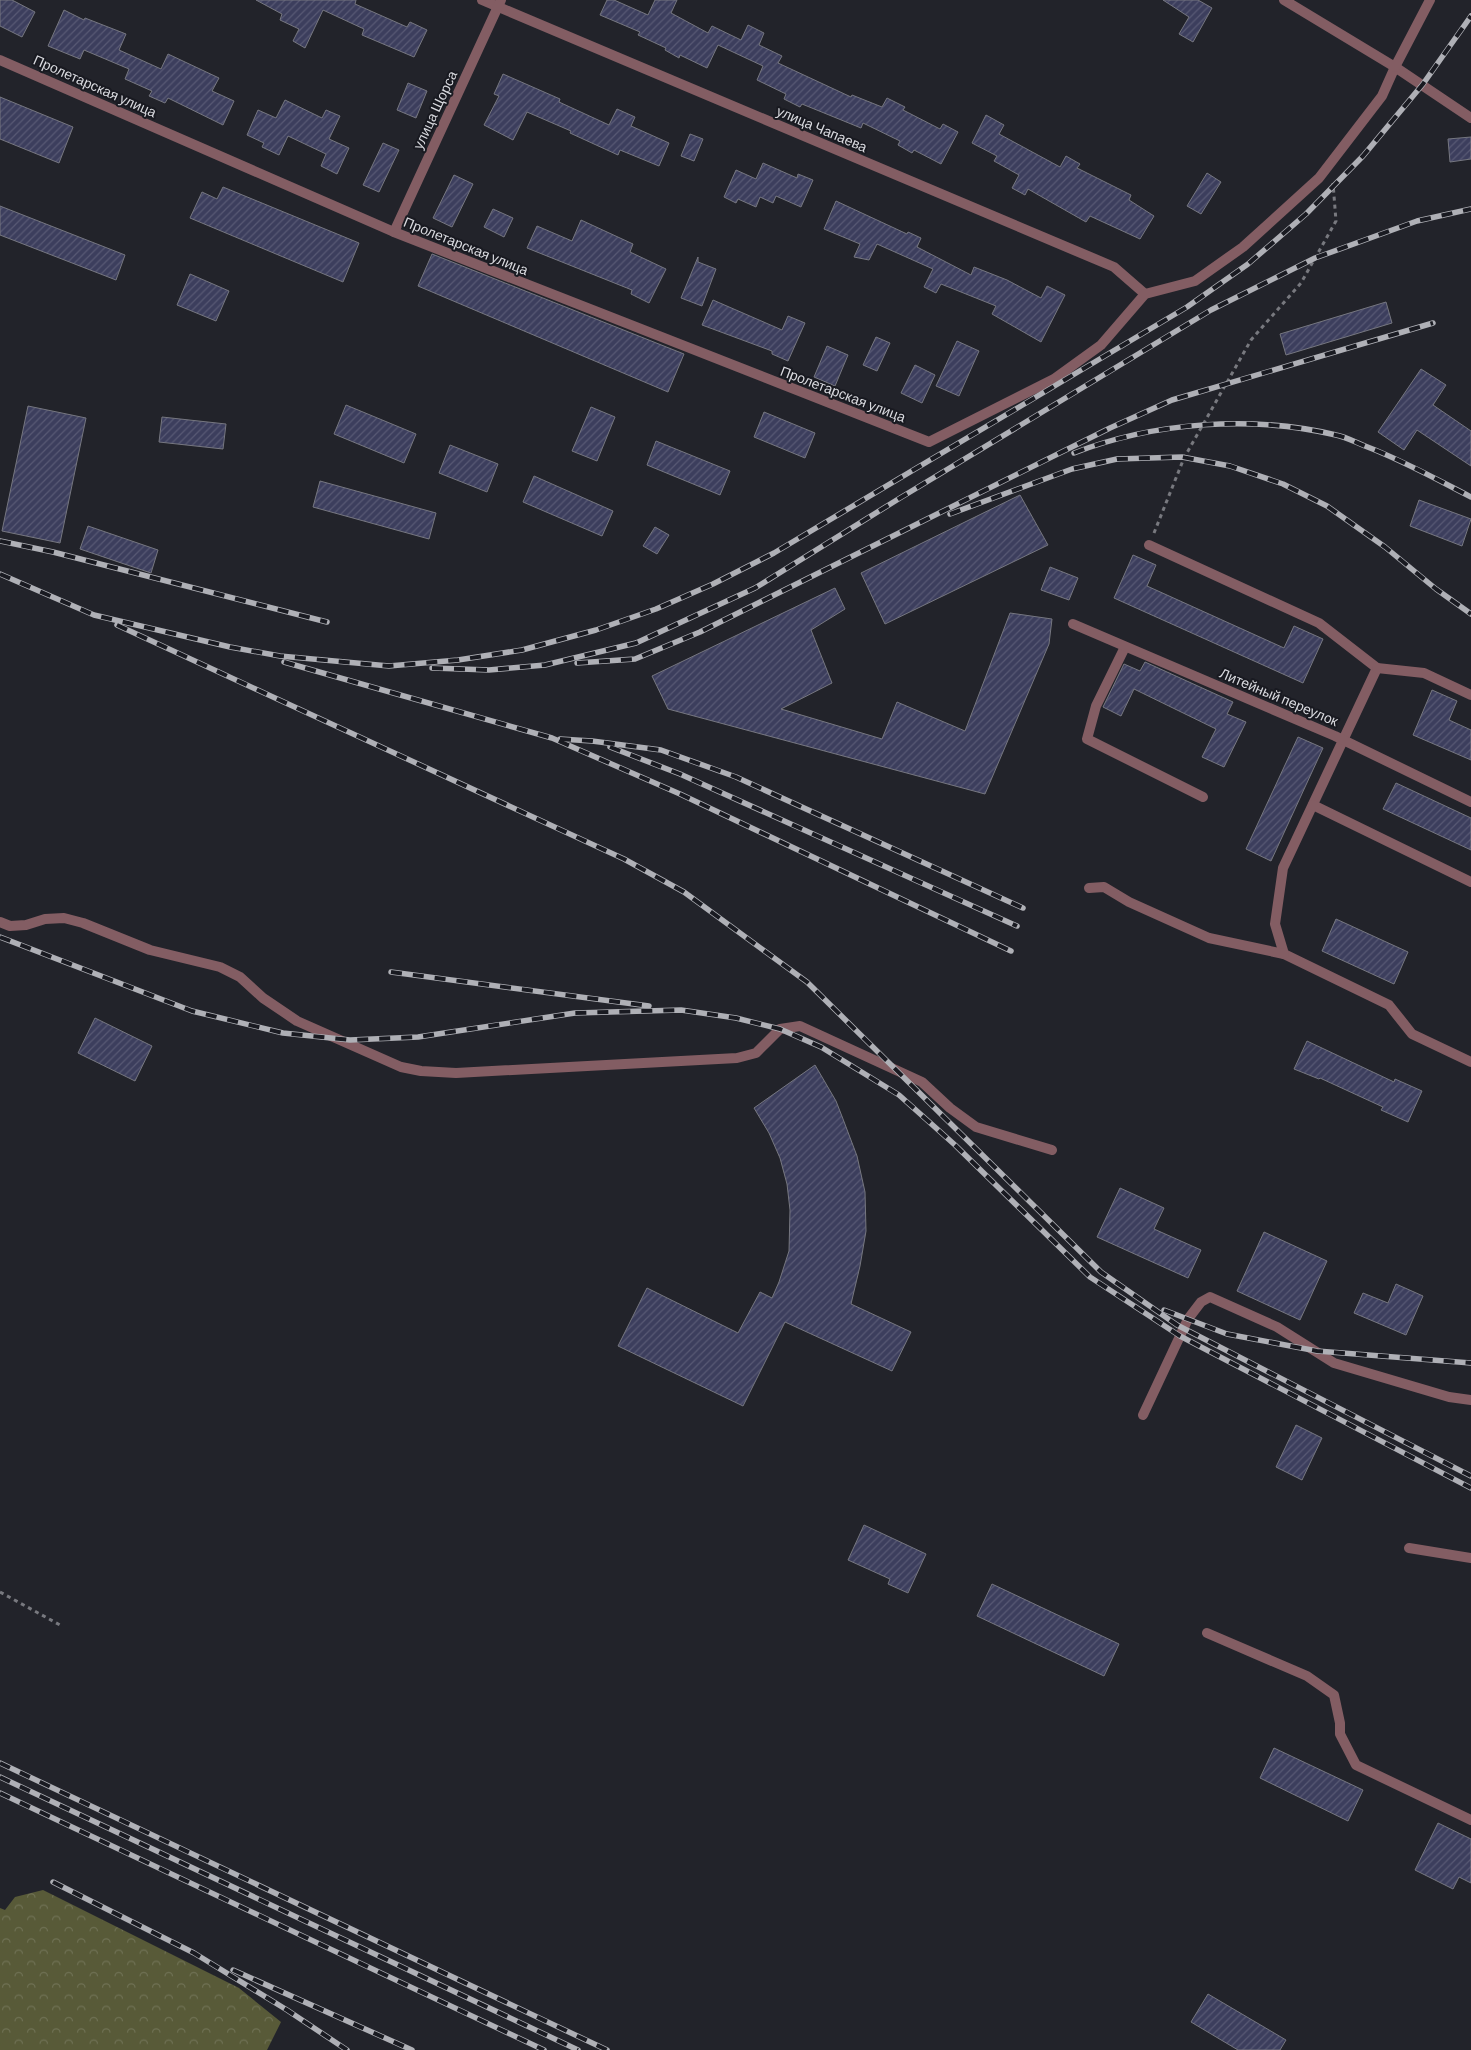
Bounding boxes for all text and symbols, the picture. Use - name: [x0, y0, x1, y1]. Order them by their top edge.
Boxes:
- street label: Пролетарская улица: [31, 51, 159, 120]
- street label: улица Щорса: [409, 68, 460, 152]
- street label: улица Чапаева: [774, 102, 870, 155]
- street label: Пролетарская улица: [401, 213, 531, 278]
- street label: Пролетарская улица: [778, 362, 908, 425]
- street label: Литейный переулок: [1217, 664, 1342, 730]

